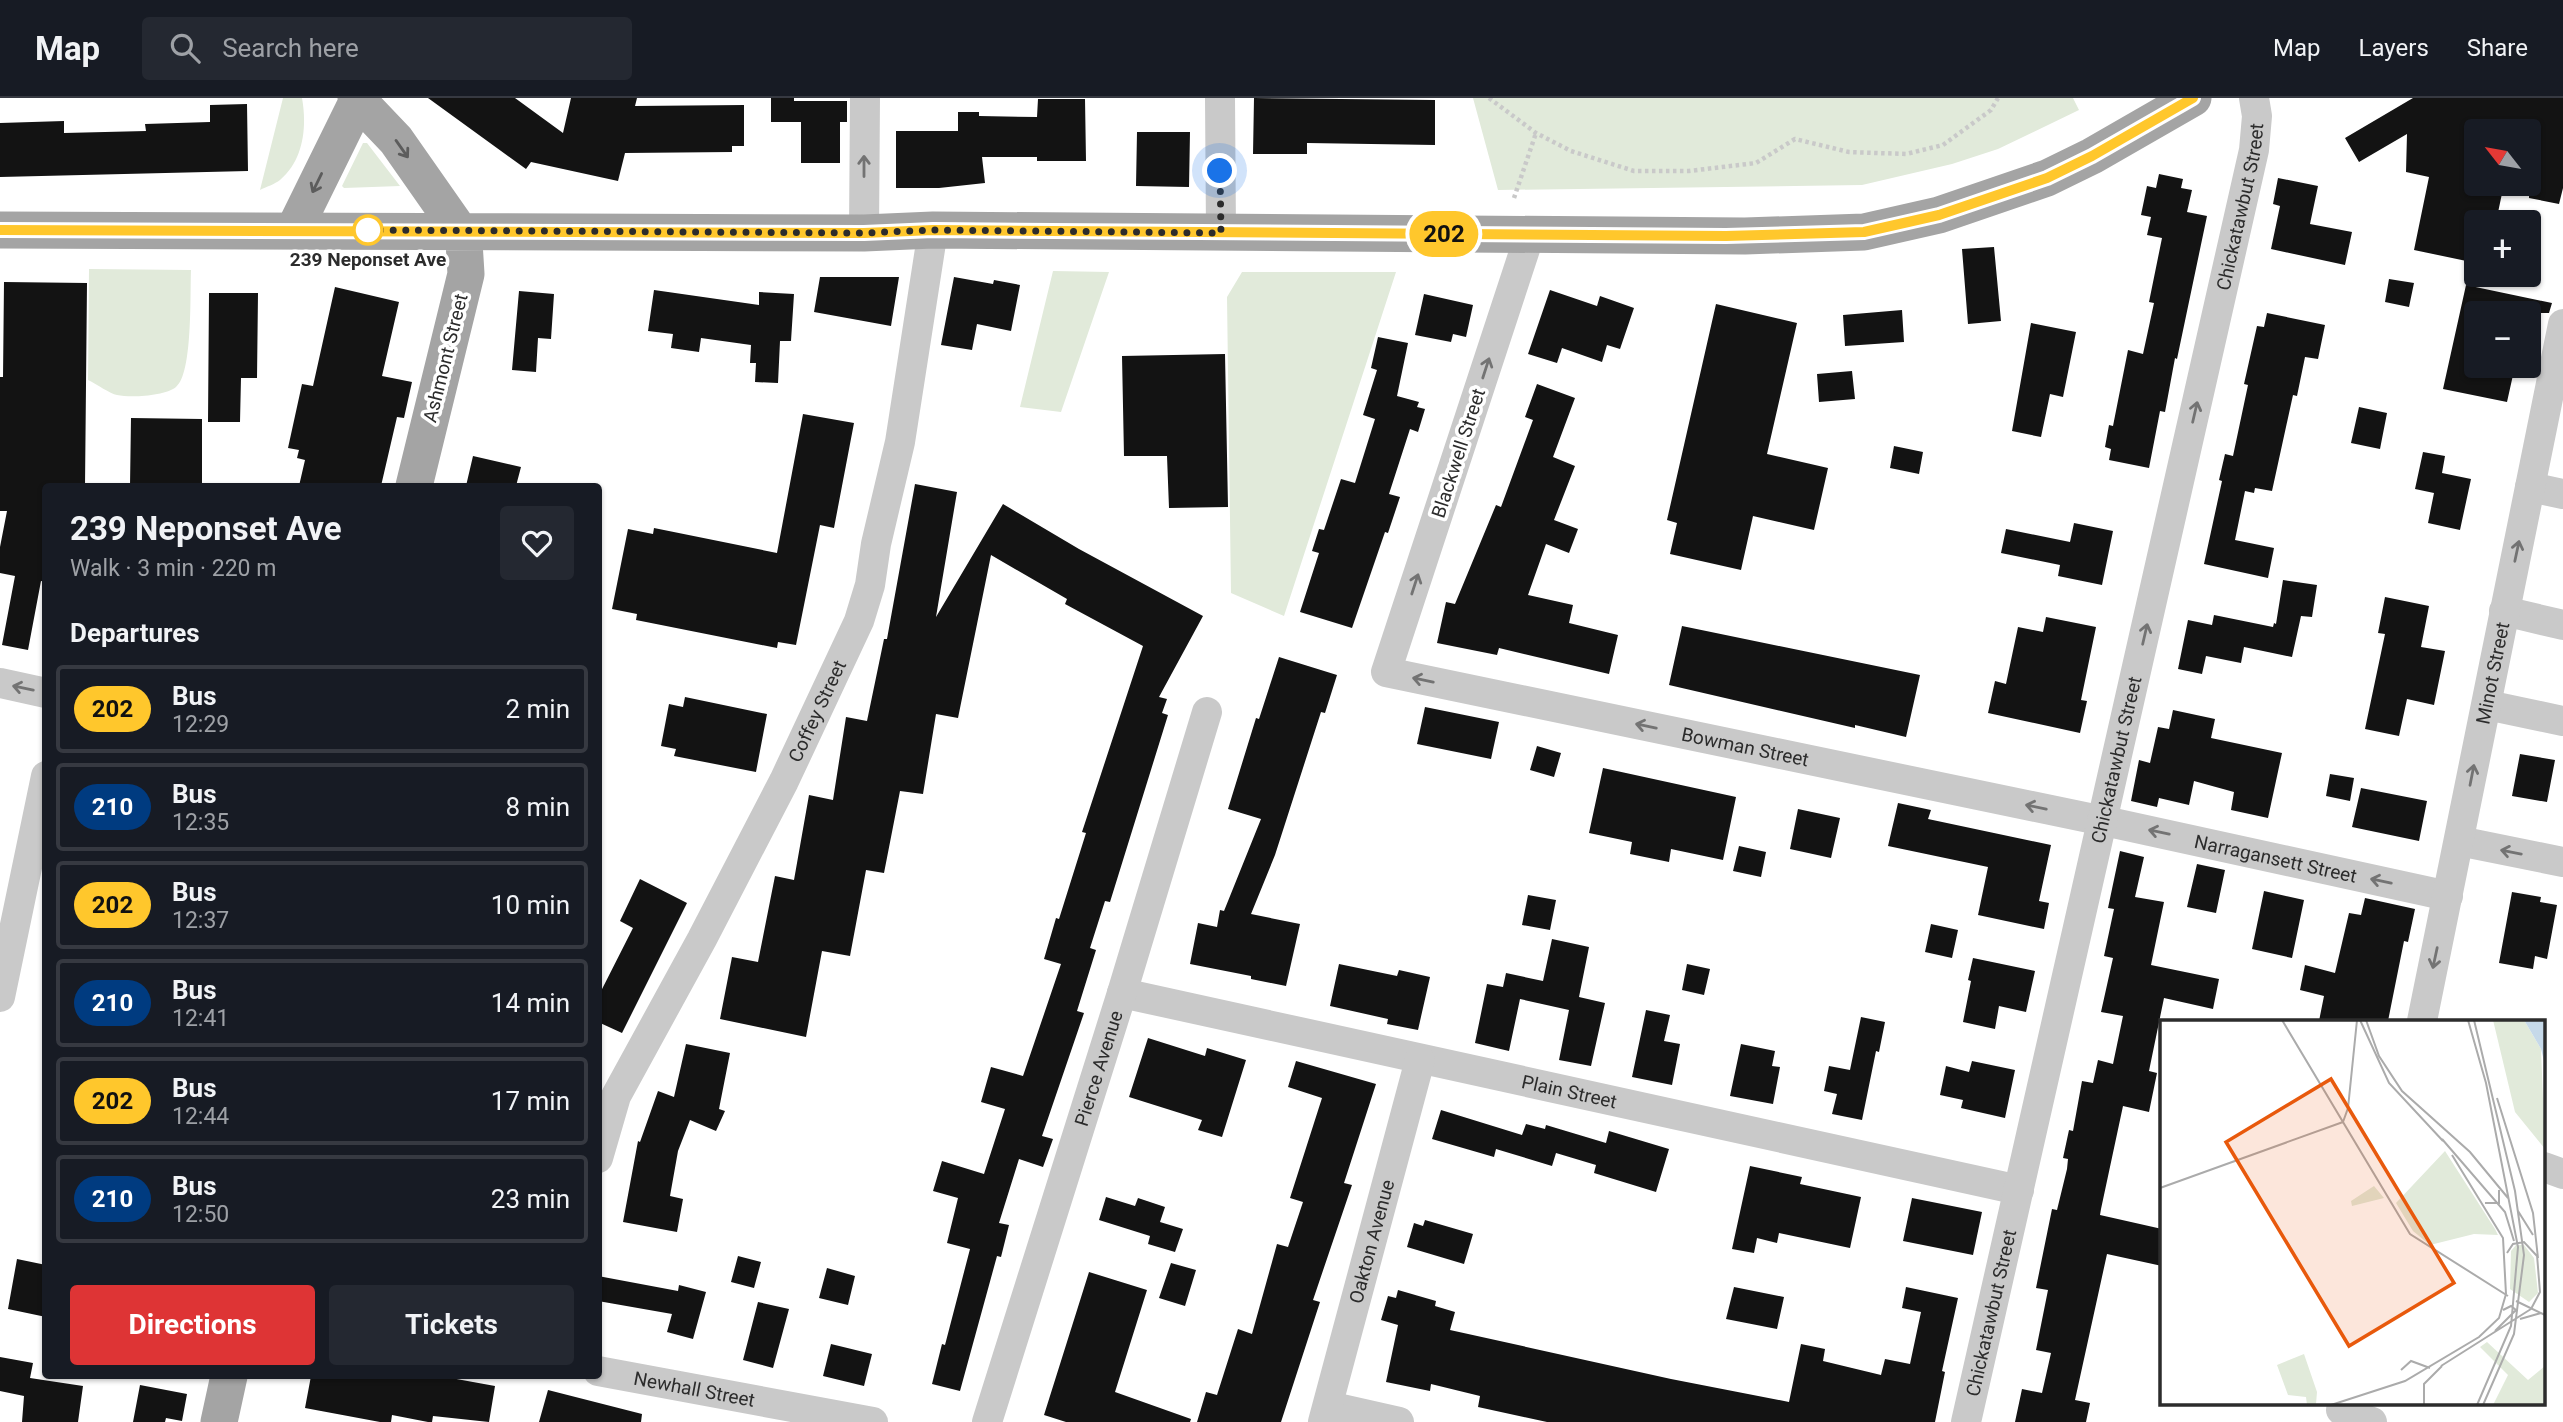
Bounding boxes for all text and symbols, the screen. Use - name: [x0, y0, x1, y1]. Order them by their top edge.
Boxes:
- search box: [142, 17, 632, 80]
- text: Map: [35, 29, 100, 68]
- icon: search: [166, 29, 204, 67]
- text: Search here: [222, 33, 359, 63]
- text: Map: [2273, 34, 2321, 62]
- text: Layers: [2359, 34, 2429, 62]
- text: Share: [2467, 34, 2528, 62]
- north arrow: [2464, 119, 2541, 196]
- map controls: [2464, 119, 2541, 378]
- street label: Chickatawbut Street: [2212, 122, 2268, 293]
- one-way arrow: [395, 139, 409, 158]
- your location: [1202, 153, 1237, 188]
- one-way arrow: [857, 154, 871, 177]
- one-way arrow: [310, 172, 324, 193]
- button: +: [2464, 210, 2541, 287]
- line badge: 202: [1404, 211, 1484, 257]
- marker: 239 Neponset Ave: [353, 215, 383, 245]
- text: 202: [1423, 220, 1465, 248]
- place label: 239 Neponset Ave: [290, 248, 446, 271]
- street label: Ashmont Street: [418, 291, 473, 425]
- button: −: [2464, 301, 2541, 378]
- one-way arrow: [1480, 357, 1493, 379]
- street label: Blackwell Street: [1427, 385, 1490, 521]
- one-way arrow: [2188, 401, 2202, 424]
- button: heart: [500, 506, 574, 580]
- text: 239 Neponset Ave: [70, 509, 342, 548]
- one-way arrow: [2510, 540, 2524, 563]
- text: Walk · 3 min · 220 m: [70, 555, 276, 582]
- one-way arrow: [1409, 573, 1422, 595]
- text: Departures: [70, 618, 200, 648]
- street label: Minot Street: [2471, 620, 2514, 726]
- one-way arrow: [2139, 623, 2152, 646]
- street label: Coffey Street: [784, 656, 851, 766]
- one-way arrow: [1412, 672, 1435, 686]
- street label: Chickatawbut Street: [2086, 674, 2146, 846]
- one-way arrow: [12, 681, 35, 695]
- text: Bus: [172, 681, 217, 711]
- text: 2 min: [505, 694, 570, 724]
- text: 202: [92, 695, 133, 723]
- text: 12:29: [172, 711, 229, 738]
- one-way arrow: [1635, 718, 1658, 732]
- street label: Bowman Street: [1680, 723, 1811, 772]
- one-way arrow: [2466, 764, 2480, 787]
- text: Bus: [172, 779, 217, 809]
- text: 8 min: [505, 792, 570, 822]
- text: 210: [92, 793, 133, 821]
- one-way arrow: [2025, 799, 2048, 813]
- text: 12:35: [172, 809, 229, 836]
- one-way arrow: [2148, 825, 2171, 839]
- street label: Narragansett Street: [2192, 830, 2359, 888]
- one-way arrow: [2500, 844, 2523, 858]
- one-way arrow: [2370, 874, 2393, 887]
- text: Bus: [172, 877, 217, 907]
- text: 10 min: [491, 890, 570, 920]
- text: 202: [92, 891, 133, 919]
- text: 12:37: [172, 907, 229, 934]
- one-way arrow: [2427, 946, 2441, 969]
- text: Bus: [172, 975, 217, 1005]
- text: 14 min: [491, 988, 570, 1018]
- text: 210: [92, 989, 133, 1017]
- text: 12:41: [172, 1005, 229, 1032]
- street label: Pierce Avenue: [1070, 1008, 1128, 1129]
- inset map: [2160, 1020, 2546, 1404]
- street label: Plain Street: [1519, 1070, 1619, 1113]
- text: Bus: [172, 1073, 217, 1103]
- text: 17 min: [491, 1086, 570, 1116]
- text: 202: [92, 1087, 133, 1115]
- text: 12:44: [172, 1103, 229, 1130]
- text: Bus: [172, 1171, 217, 1201]
- street label: Oakton Avenue: [1344, 1177, 1399, 1306]
- text: 23 min: [491, 1184, 570, 1214]
- text: 210: [92, 1185, 133, 1213]
- text: 12:50: [172, 1201, 229, 1228]
- street label: Chickatawbut Street: [1961, 1227, 2021, 1399]
- button: Directions: [70, 1285, 315, 1365]
- button: Tickets: [329, 1285, 574, 1365]
- street label: Newhall Street: [632, 1367, 757, 1412]

